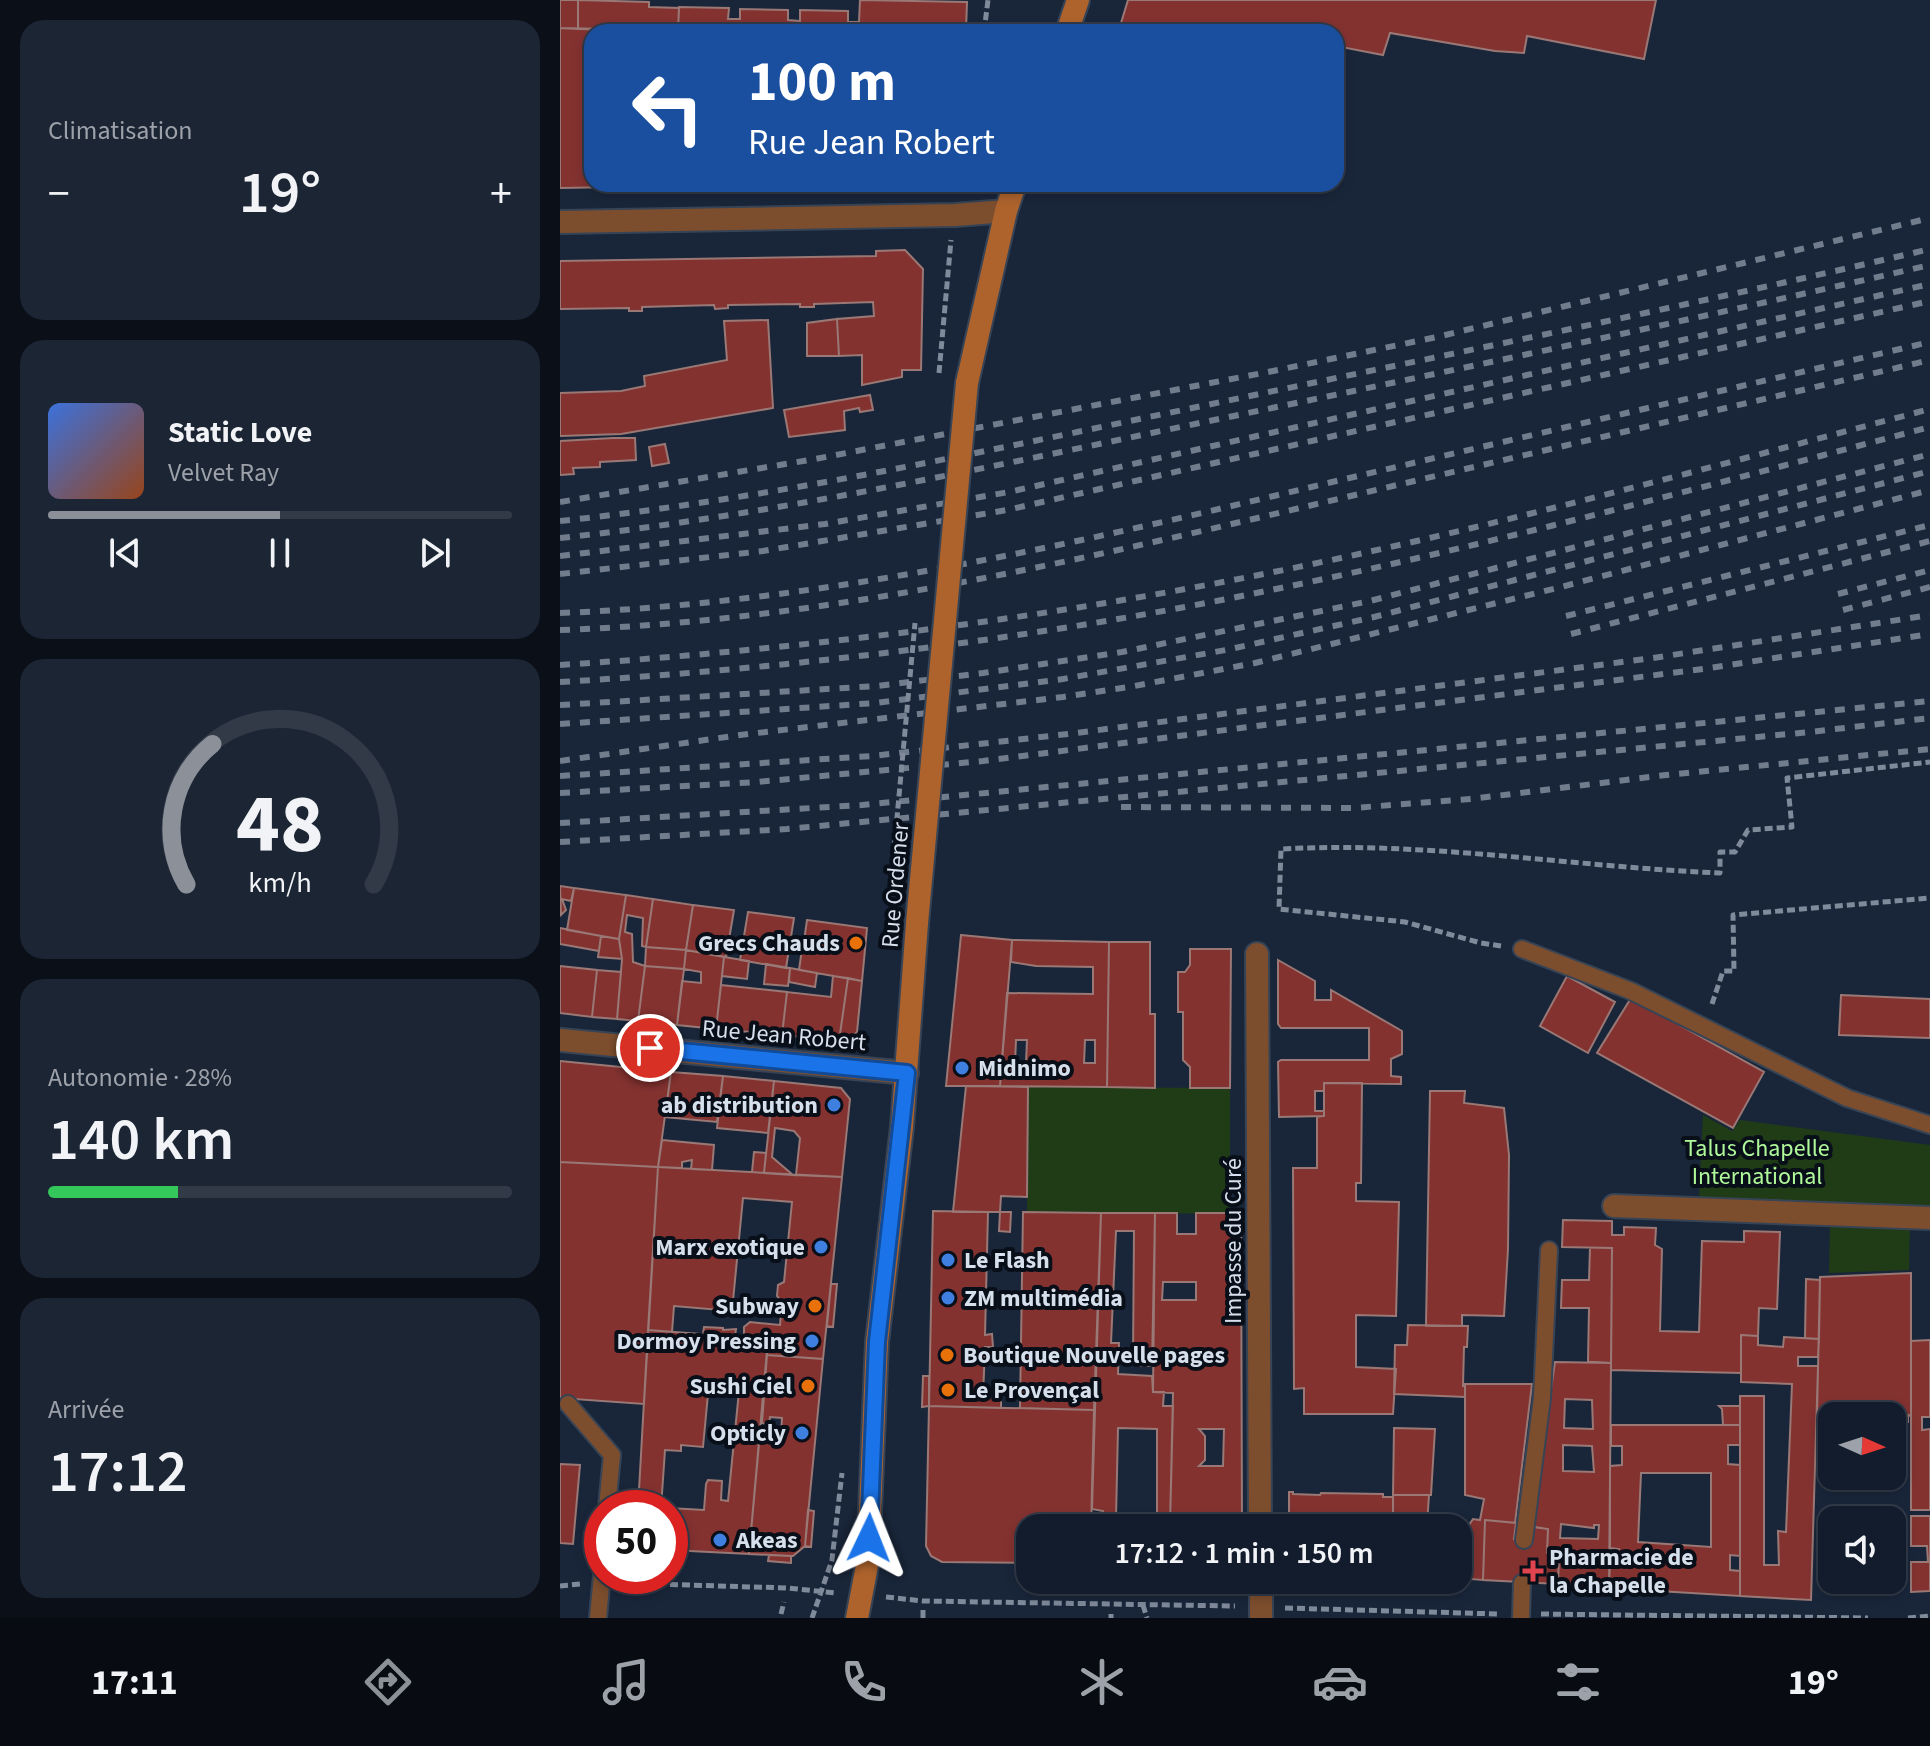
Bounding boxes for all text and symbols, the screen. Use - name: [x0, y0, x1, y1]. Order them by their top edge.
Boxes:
- text: 100 m: [748, 43, 896, 122]
- icon: left: [616, 56, 720, 160]
- text: Climatisation: [48, 112, 193, 149]
- text: Rue Jean Robert: [748, 117, 995, 168]
- text: 19°: [239, 151, 321, 236]
- text: −: [48, 163, 70, 226]
- text: +: [490, 163, 512, 226]
- text: Static Love: [168, 411, 312, 454]
- text: Velvet Ray: [168, 454, 279, 491]
- icon: previous: [103, 531, 147, 575]
- icon: pause: [258, 531, 302, 575]
- icon: next: [413, 531, 457, 575]
- text: 48: [236, 766, 324, 884]
- street label: Rue Ordener: [873, 820, 918, 949]
- text: km/h: [248, 863, 312, 903]
- place label: Grecs Chauds: [698, 926, 840, 961]
- marker: Grecs Chauds: [847, 934, 865, 952]
- street label: Rue Jean Robert: [700, 1011, 867, 1060]
- pin: [616, 1014, 684, 1082]
- icon: arrive: [628, 1026, 672, 1070]
- place label: Midnimo: [978, 1051, 1071, 1086]
- text: Autonomie · 28%: [48, 1059, 232, 1096]
- marker: Midnimo: [953, 1059, 971, 1077]
- place label: ab distribution: [661, 1088, 818, 1123]
- marker: ab distribution: [825, 1096, 843, 1114]
- text: 140 km: [48, 1098, 234, 1183]
- park label: Talus Chapelle International: [1684, 1131, 1830, 1194]
- street label: Impasse du Curé: [1216, 1158, 1251, 1324]
- place label: Marx exotique: [655, 1230, 805, 1265]
- marker: Marx exotique: [812, 1238, 830, 1256]
- place label: Le Flash: [964, 1243, 1050, 1278]
- marker: Le Flash: [939, 1251, 957, 1269]
- place label: ZM multimédia: [964, 1281, 1123, 1316]
- place label: Subway: [715, 1289, 799, 1324]
- marker: ZM multimédia: [939, 1289, 957, 1307]
- marker: Subway: [806, 1297, 824, 1315]
- place label: Dormoy Pressing: [616, 1324, 796, 1359]
- marker: Dormoy Pressing: [803, 1332, 821, 1350]
- place label: Boutique Nouvelle pages: [963, 1338, 1225, 1373]
- marker: Boutique Nouvelle pages: [938, 1346, 956, 1364]
- place label: Sushi Ciel: [689, 1369, 792, 1404]
- place label: Le Provençal: [964, 1373, 1099, 1408]
- marker: Sushi Ciel: [799, 1377, 817, 1395]
- marker: Le Provençal: [939, 1381, 957, 1399]
- text: Arrivée: [48, 1391, 124, 1428]
- north arrow: [1818, 1402, 1906, 1490]
- map controls: [1818, 1402, 1906, 1594]
- place label: Opticly: [710, 1416, 786, 1451]
- marker: Opticly: [793, 1424, 811, 1442]
- text: 17:12: [48, 1430, 188, 1515]
- speed limit sign: 50: [584, 1490, 688, 1594]
- position arrow: [827, 1496, 911, 1580]
- button: sound: [1818, 1506, 1906, 1594]
- place label: Akeas: [735, 1523, 798, 1558]
- marker: Akeas: [711, 1531, 729, 1549]
- text: 17:12 · 1 min · 150 m: [1114, 1532, 1374, 1575]
- place label: Pharmacie de la Chapelle: [1549, 1540, 1694, 1603]
- marker: Pharmacie de la Chapelle: [1524, 1562, 1542, 1580]
- icon: directions: [360, 1654, 416, 1710]
- icon: music: [598, 1654, 654, 1710]
- icon: phone: [836, 1654, 892, 1710]
- icon: climate: [1074, 1654, 1130, 1710]
- icon: car: [1312, 1654, 1368, 1710]
- icon: filters: [1550, 1654, 1606, 1710]
- text: 17:11: [91, 1657, 178, 1708]
- text: 19°: [1788, 1657, 1839, 1708]

